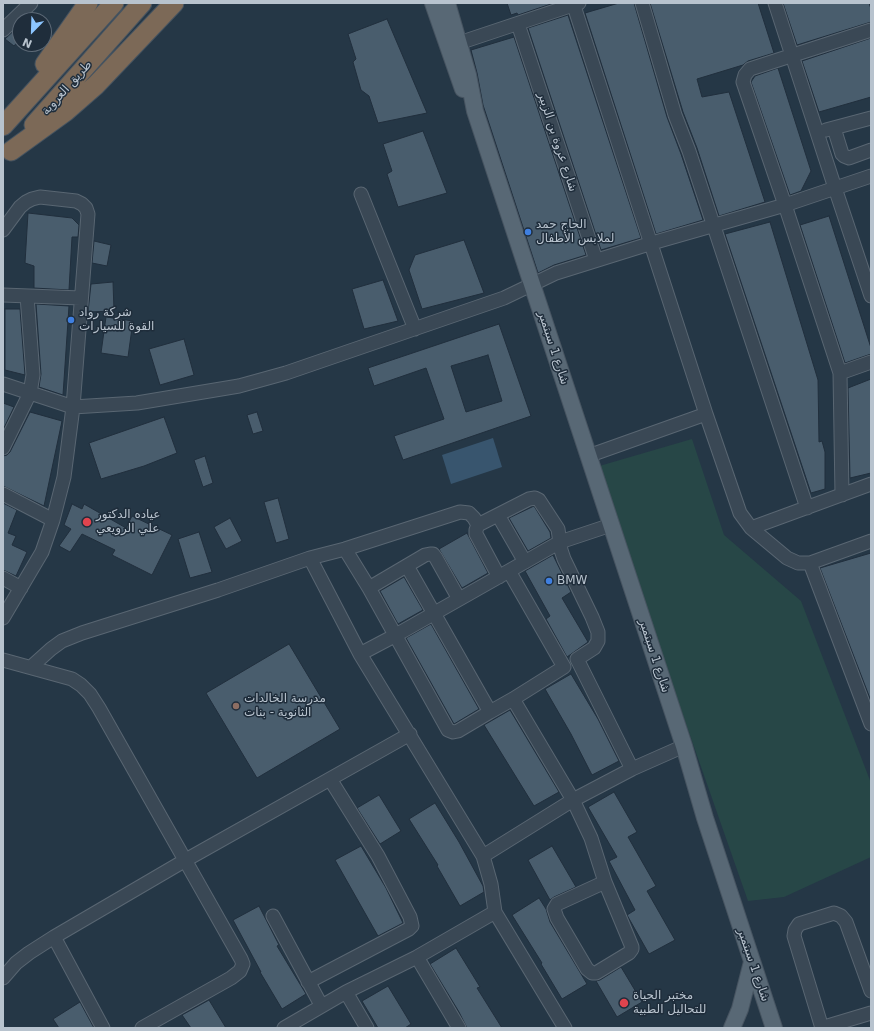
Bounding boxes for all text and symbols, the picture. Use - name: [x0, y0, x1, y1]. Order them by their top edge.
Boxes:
- north arrow: [12, 12, 52, 52]
- text: N: [21, 35, 34, 50]
- street label: طريق العروبة: [39, 58, 95, 118]
- street label: شارع عروة بن الزبير: [534, 90, 580, 194]
- place label: الحاج حمد لملابس الأطفال: [536, 218, 614, 246]
- marker: الحاج حمد لملابس الأطفال: [523, 227, 533, 237]
- place label: شركة رواد القوة للسيارات: [79, 306, 154, 334]
- street label: شارع 1 سبتمبر: [534, 309, 572, 387]
- marker: شركة رواد القوة للسيارات: [66, 315, 76, 325]
- place label: عياده الدكتور علي الرويعي: [96, 508, 160, 536]
- marker: عياده الدكتور علي الرويعي: [81, 516, 93, 528]
- place label: BMW: [557, 574, 587, 588]
- marker: BMW: [544, 576, 554, 586]
- street label: شارع 1 سبتمبر: [635, 617, 673, 695]
- place label: مدرسة الخالدات الثانوية - بنات: [244, 692, 326, 720]
- marker: مدرسة الخالدات الثانوية - بنات: [231, 701, 241, 711]
- street label: شارع 1 سبتمبر: [734, 927, 772, 1003]
- place label: مختبر الحياة للتحاليل الطبية: [633, 989, 706, 1017]
- marker: مختبر الحياة للتحاليل الطبية: [618, 997, 630, 1009]

